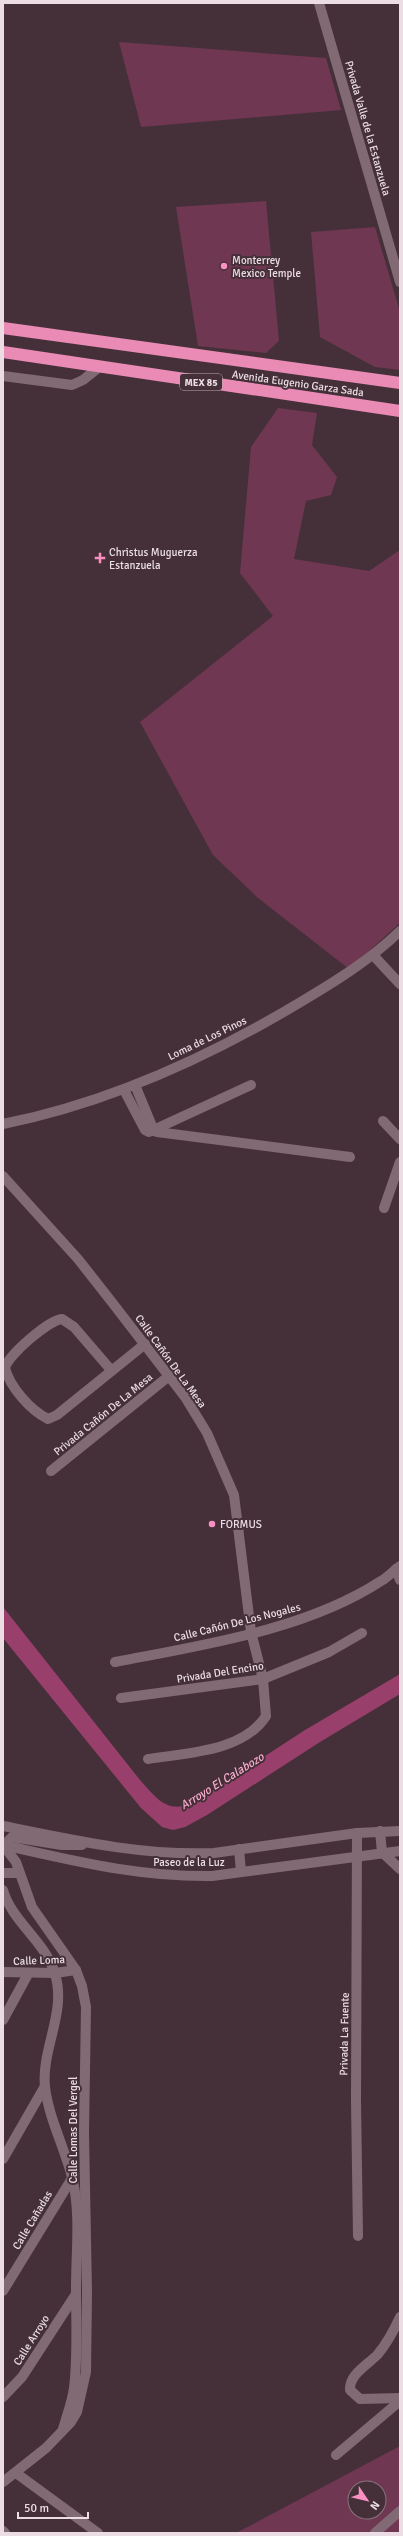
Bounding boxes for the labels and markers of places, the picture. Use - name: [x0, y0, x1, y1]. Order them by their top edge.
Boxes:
- place label: Monterrey Mexico Temple: [232, 254, 301, 280]
- marker: Monterrey Mexico Temple: [219, 261, 229, 271]
- place label: Christus Muguerza Estanzuela: [109, 546, 198, 572]
- marker: Christus Muguerza Estanzuela: [94, 552, 106, 564]
- place label: FORMUS: [220, 1518, 262, 1531]
- marker: FORMUS: [207, 1519, 217, 1529]

